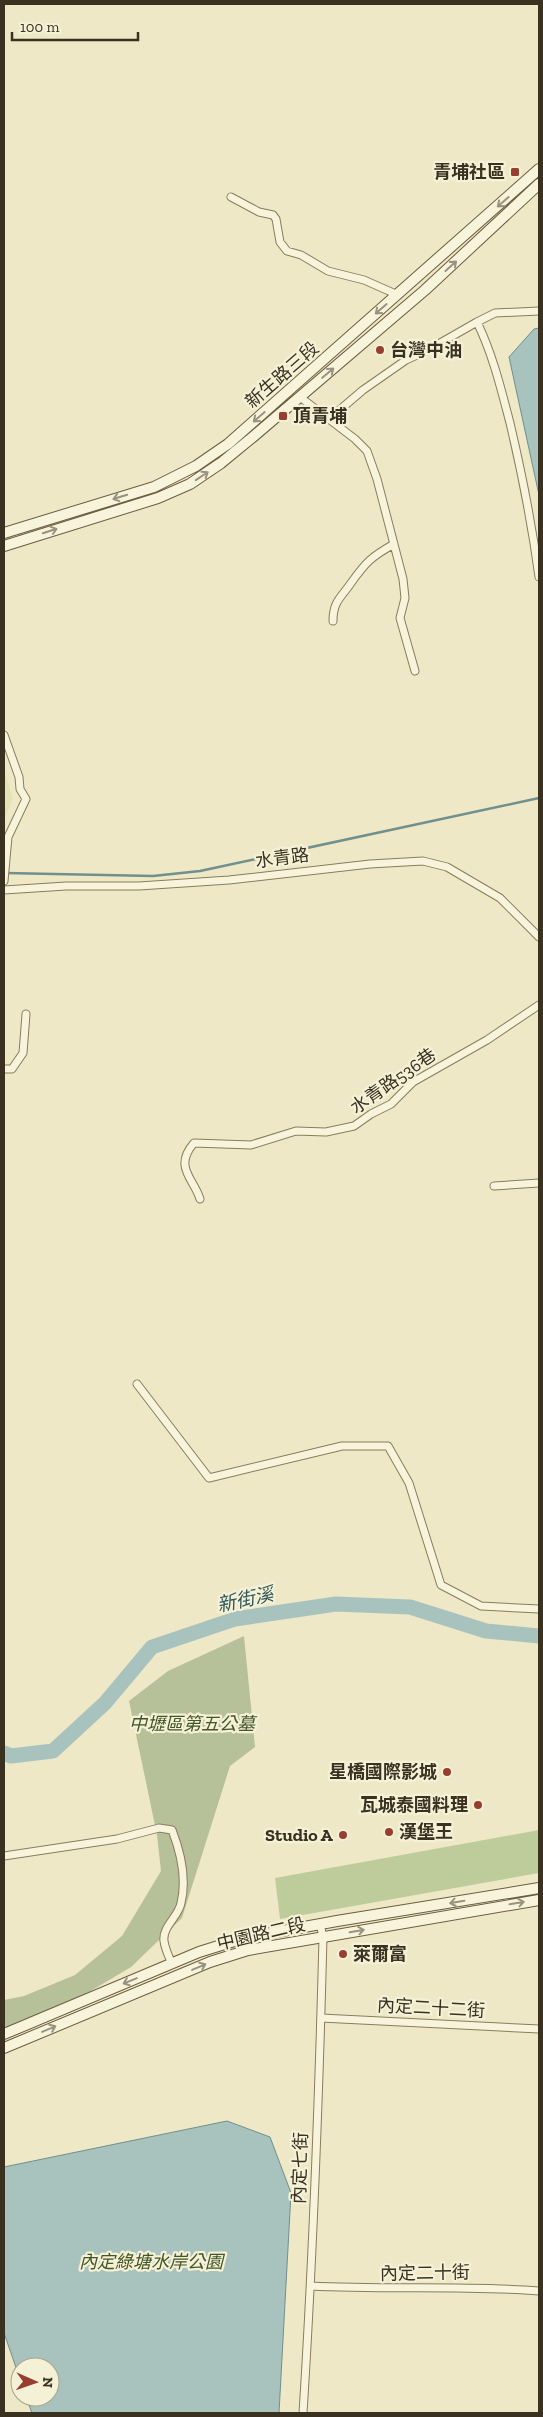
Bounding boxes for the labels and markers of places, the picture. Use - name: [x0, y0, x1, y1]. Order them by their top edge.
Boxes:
- place label: 青埔社區: [433, 161, 505, 183]
- marker: 青埔社區: [509, 166, 521, 178]
- place label: 台灣中油: [390, 339, 462, 361]
- marker: 台灣中油: [374, 344, 386, 356]
- place label: 頂青埔: [293, 405, 347, 427]
- marker: 頂青埔: [277, 410, 289, 422]
- place label: 星橋國際影城: [329, 1761, 437, 1783]
- marker: 星橋國際影城: [441, 1766, 453, 1778]
- place label: 瓦城泰國料理: [360, 1794, 468, 1816]
- marker: 瓦城泰國料理: [472, 1799, 484, 1811]
- place label: 漢堡王: [399, 1821, 453, 1843]
- place label: Studio A: [265, 1824, 334, 1846]
- marker: 漢堡王: [383, 1826, 395, 1838]
- marker: Studio A: [337, 1829, 349, 1841]
- place label: 萊爾富: [353, 1943, 407, 1965]
- marker: 萊爾富: [337, 1948, 349, 1960]

